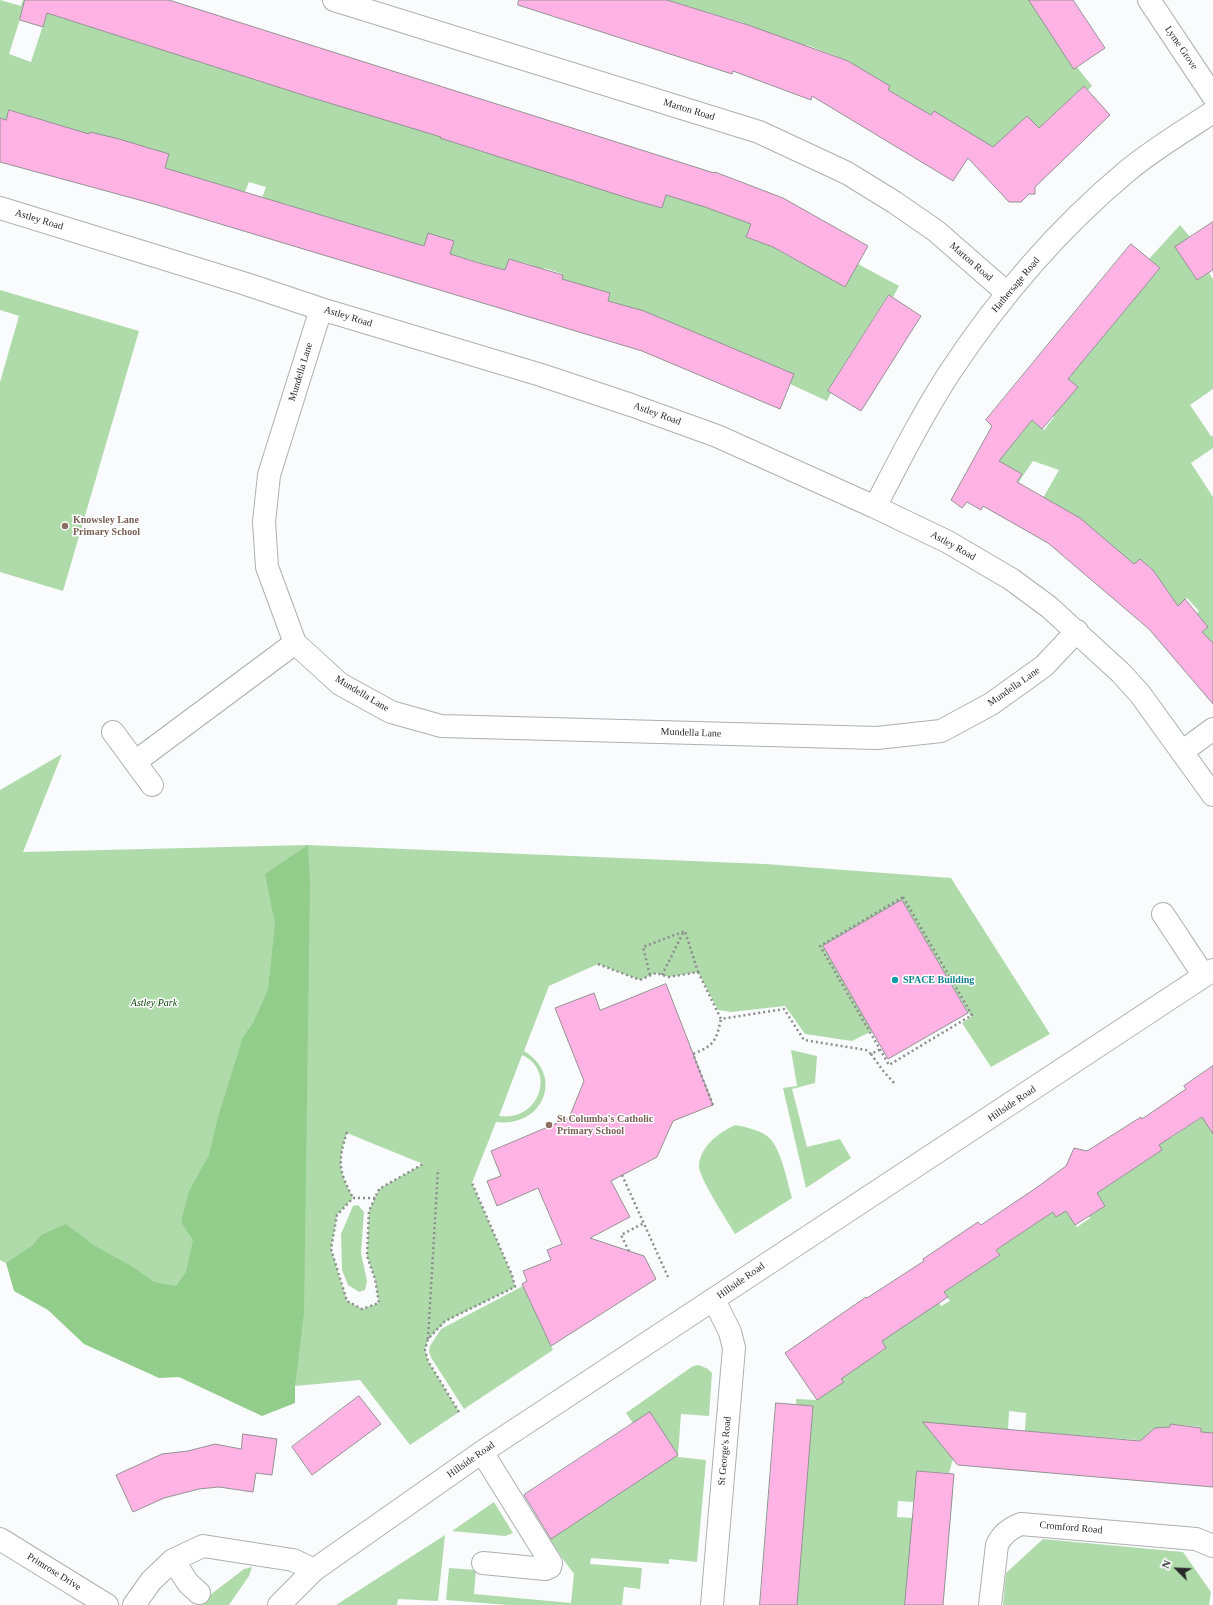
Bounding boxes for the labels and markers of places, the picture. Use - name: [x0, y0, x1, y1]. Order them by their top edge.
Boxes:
- place label: Knowsley Lane Primary School: [73, 514, 140, 538]
- marker: Knowsley Lane Primary School: [60, 521, 70, 531]
- place label: SPACE Building: [903, 974, 974, 986]
- marker: SPACE Building: [890, 975, 900, 985]
- place label: St Columba's Catholic Primary School: [557, 1113, 653, 1136]
- marker: St Columba's Catholic Primary School: [544, 1120, 554, 1130]

